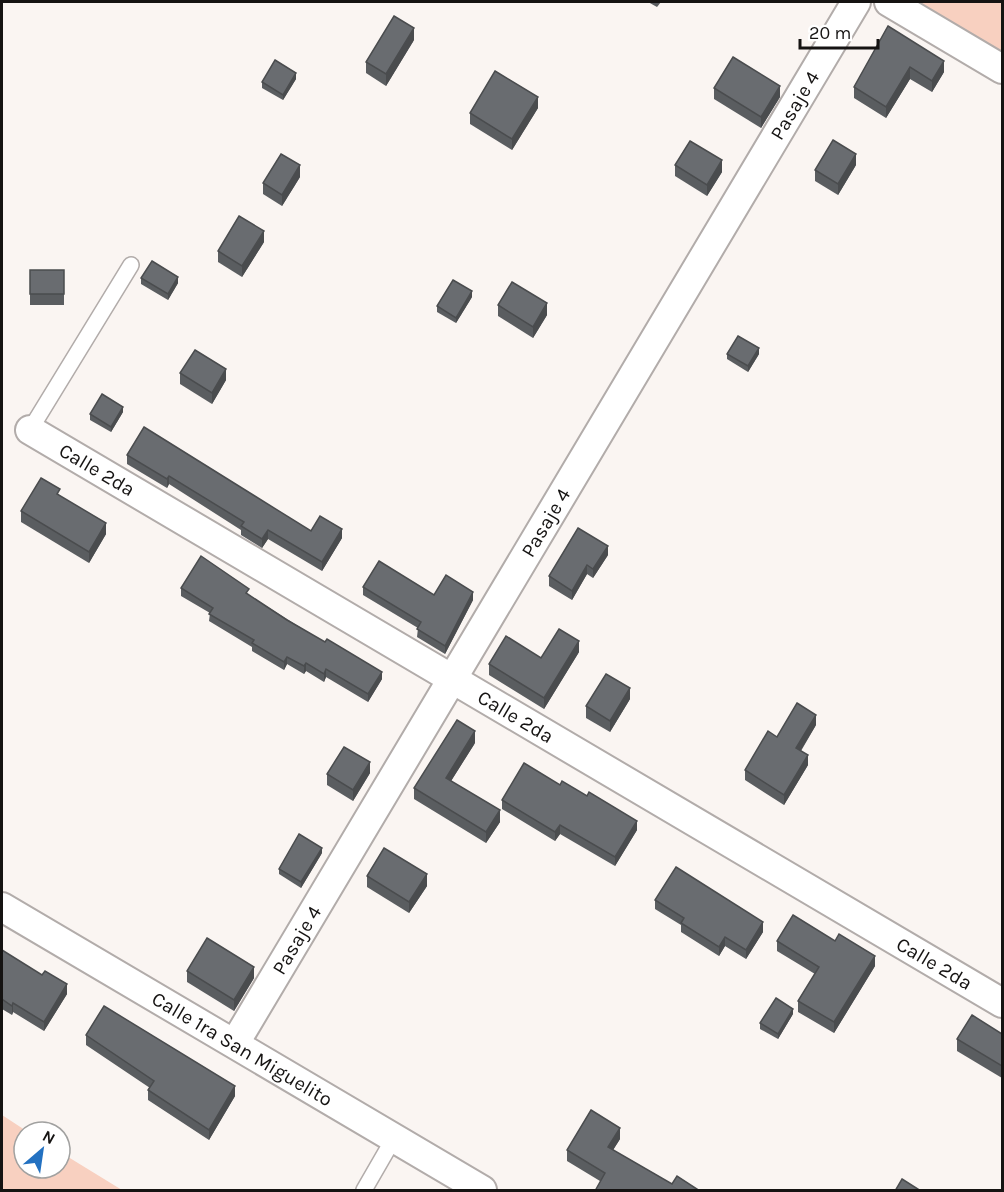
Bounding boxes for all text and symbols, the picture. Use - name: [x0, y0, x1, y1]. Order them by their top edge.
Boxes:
- scale bar: [800, 12, 878, 50]
- text: 20 m: [809, 22, 851, 44]
- street label: Pasaje 4: [766, 67, 824, 144]
- street label: Calle 2da: [55, 439, 139, 501]
- street label: Pasaje 4: [517, 484, 575, 561]
- street label: Calle 2da: [474, 686, 558, 748]
- street label: Pasaje 4: [268, 902, 326, 979]
- street label: Calle 2da: [892, 932, 976, 995]
- street label: Calle 1ra San Miguelito: [148, 987, 337, 1111]
- north arrow: [12, 1120, 72, 1180]
- text: N: [39, 1126, 59, 1148]

